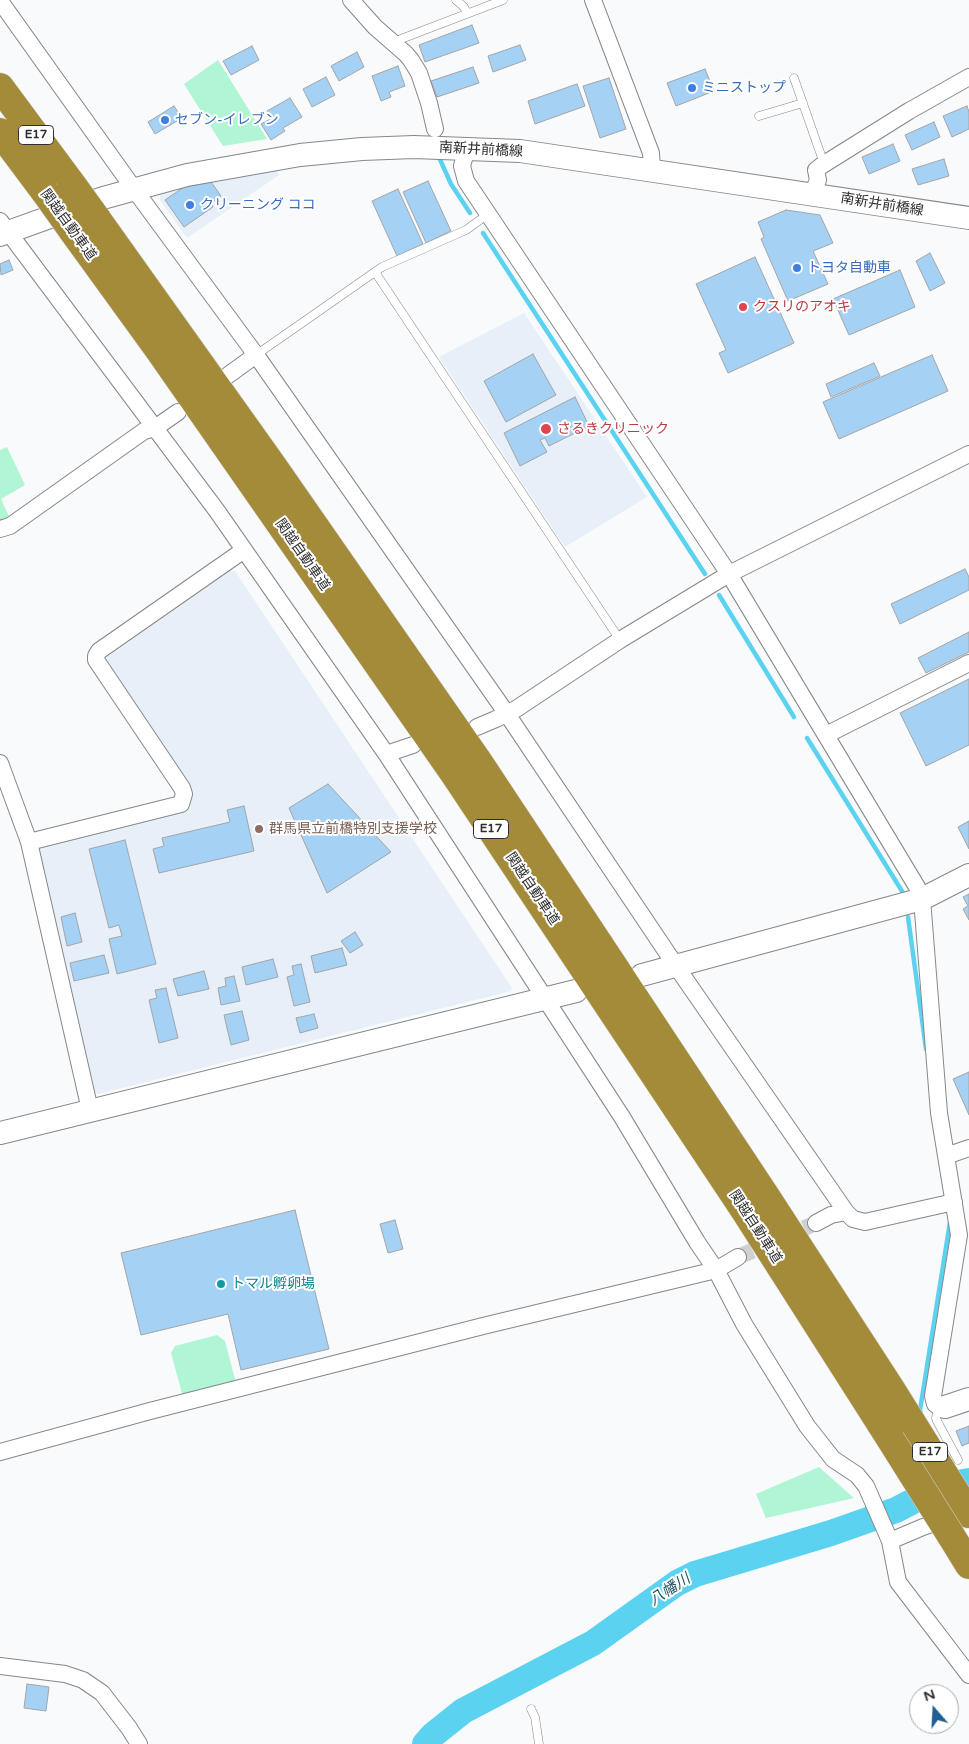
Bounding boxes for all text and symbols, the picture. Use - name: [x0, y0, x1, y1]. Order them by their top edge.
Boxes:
- place label: ミニストップ: [702, 80, 786, 96]
- marker: ミニストップ: [686, 82, 698, 94]
- place label: セブン-イレブン: [175, 112, 279, 128]
- marker: セブン-イレブン: [159, 114, 171, 126]
- road number: E17: [18, 126, 54, 144]
- street label: 南新井前橋線: [439, 139, 523, 161]
- street label: 関越自動車道: [37, 186, 99, 264]
- street label: 南新井前橋線: [839, 190, 925, 220]
- place label: クリーニング ココ: [200, 197, 316, 213]
- marker: クリーニング ココ: [184, 199, 196, 211]
- place label: トヨタ自動車: [807, 260, 891, 276]
- marker: トヨタ自動車: [791, 262, 803, 274]
- place label: クスリのアオキ: [753, 299, 851, 315]
- marker: クスリのアオキ: [737, 301, 749, 313]
- place label: さるきクリニック: [557, 421, 669, 437]
- marker: さるきクリニック: [539, 422, 553, 436]
- street label: 関越自動車道: [271, 516, 333, 594]
- road number: E17: [474, 820, 508, 839]
- place label: 群馬県立前橋特別支援学校: [269, 821, 437, 837]
- marker: 群馬県立前橋特別支援学校: [253, 823, 265, 835]
- street label: 関越自動車道: [502, 849, 562, 929]
- street label: 関越自動車道: [725, 1187, 785, 1267]
- place label: トマル孵卵場: [231, 1276, 315, 1292]
- marker: トマル孵卵場: [215, 1278, 227, 1290]
- road number: E17: [912, 1442, 948, 1461]
- water label: 八幡川: [646, 1570, 694, 1610]
- north arrow: [909, 1684, 959, 1734]
- text: N: [921, 1685, 937, 1705]

